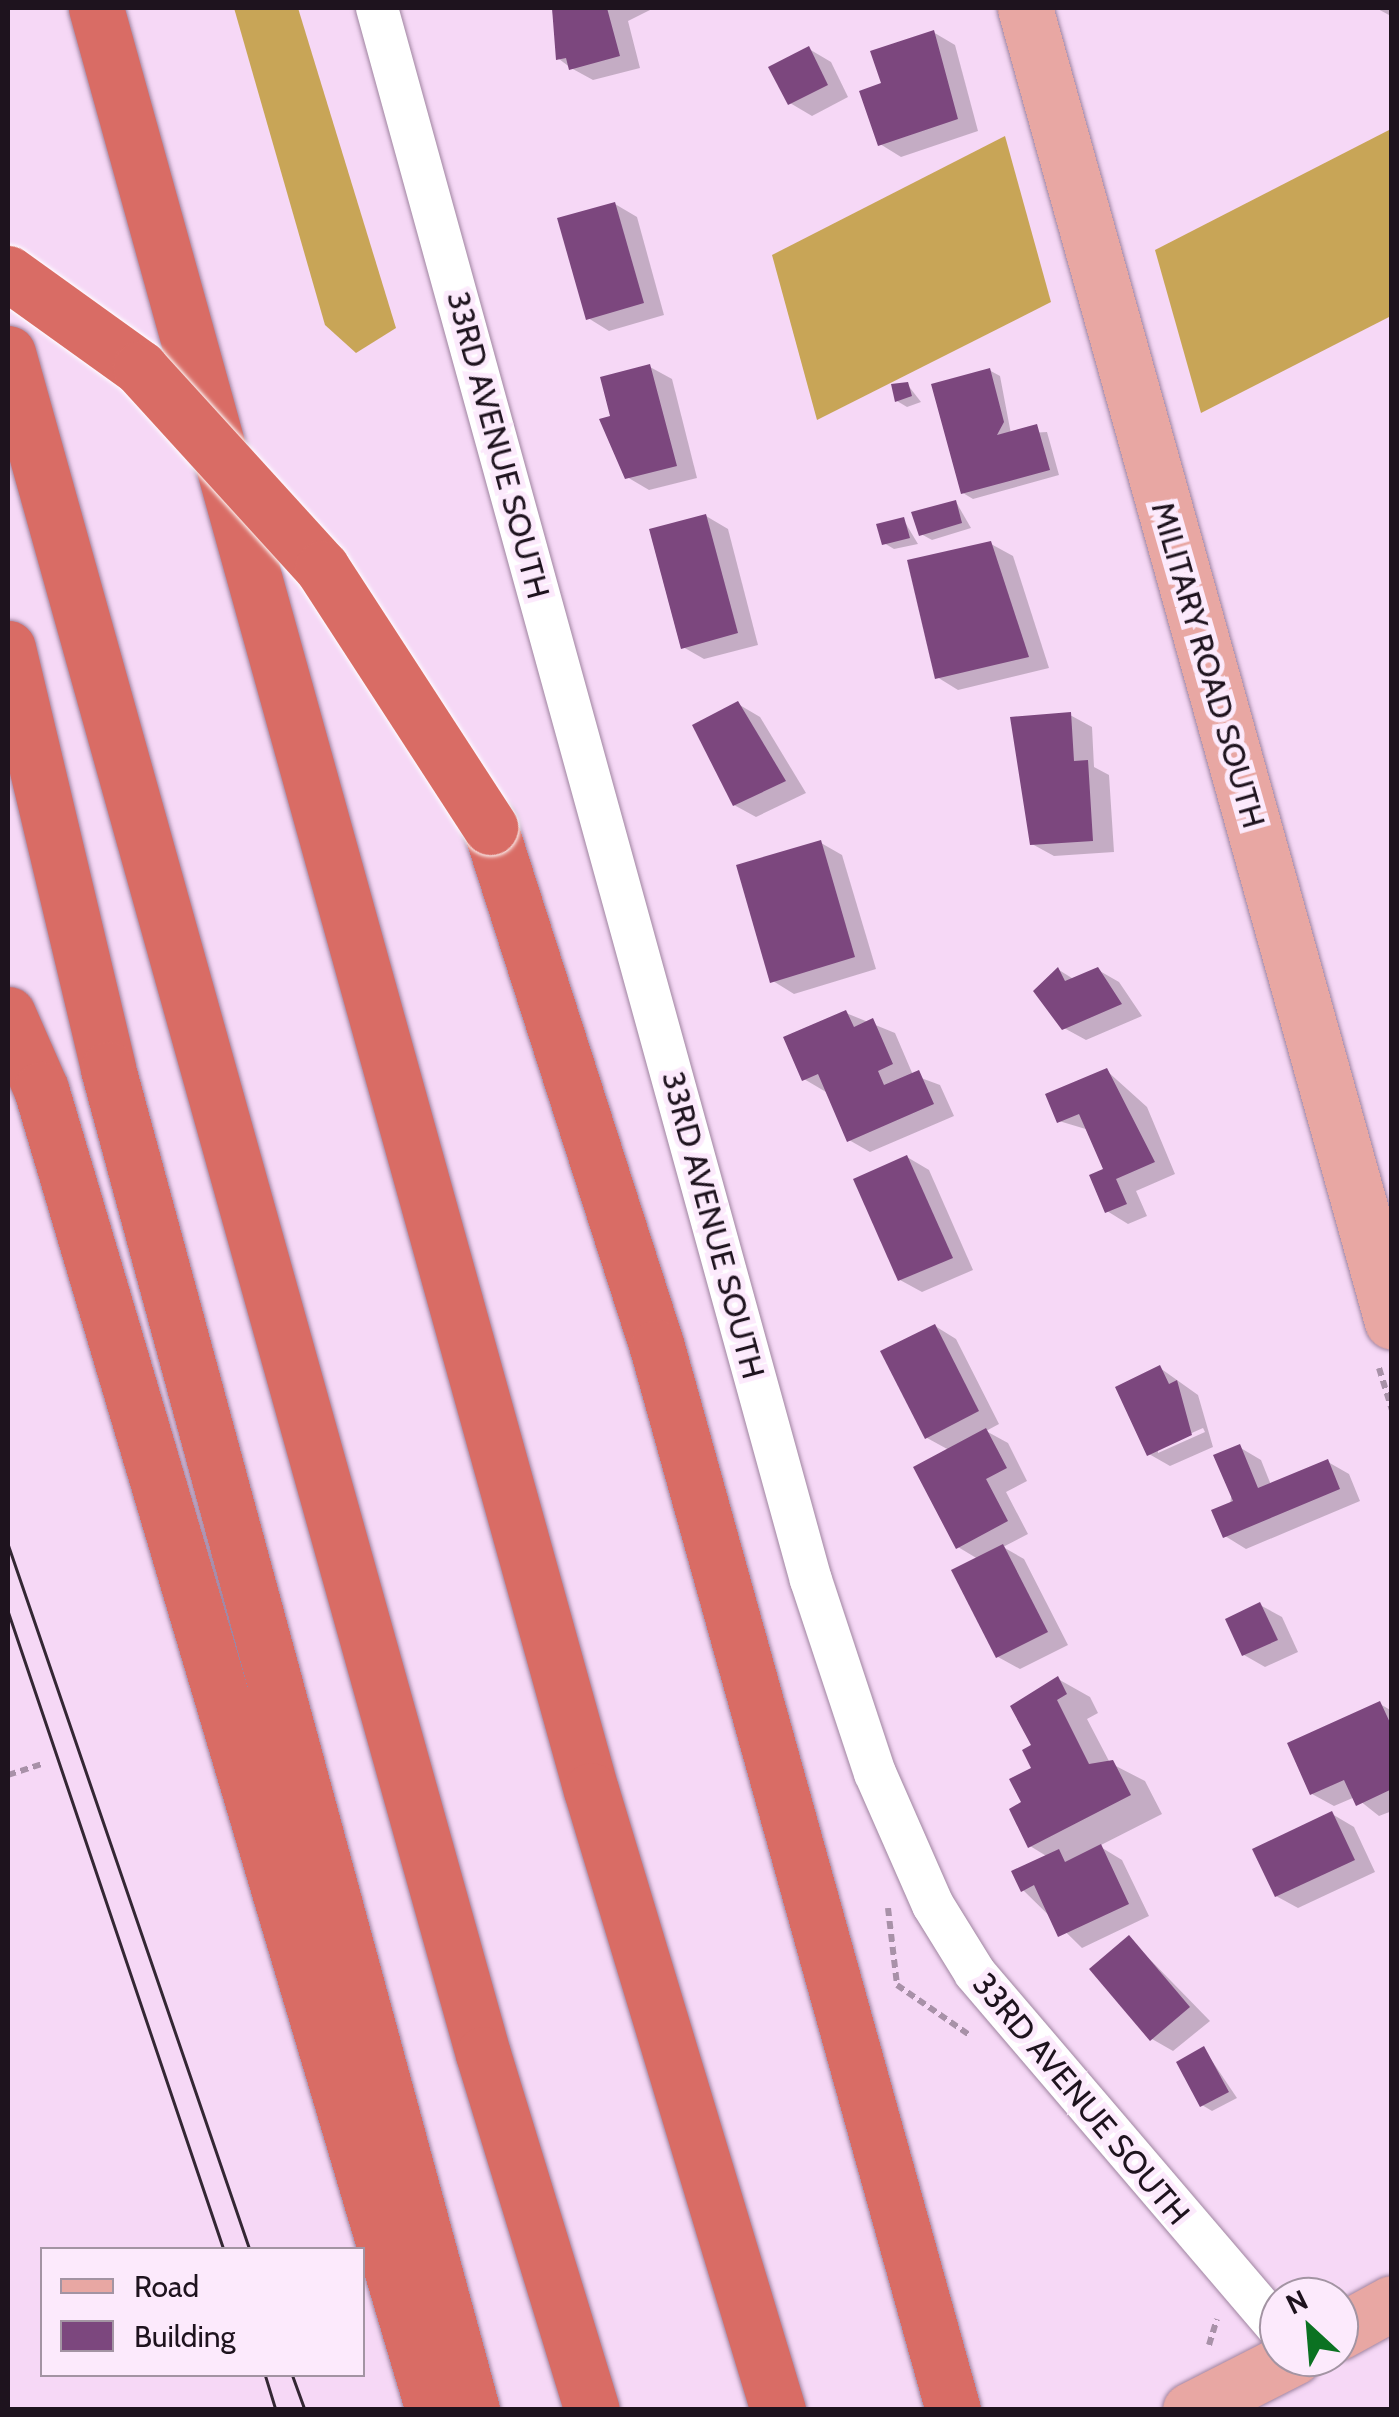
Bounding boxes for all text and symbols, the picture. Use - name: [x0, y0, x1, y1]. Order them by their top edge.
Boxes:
- street label: 33RD AVENUE SOUTH: [438, 287, 558, 603]
- street label: MILITARY ROAD SOUTH: [1143, 498, 1273, 832]
- street label: 33RD AVENUE SOUTH: [653, 1067, 773, 1383]
- street label: 33RD AVENUE SOUTH: [965, 1965, 1197, 2233]
- legend: [40, 2247, 365, 2377]
- text: Road: [134, 2268, 199, 2305]
- north arrow: [1259, 2277, 1359, 2377]
- text: N: [1280, 2282, 1313, 2321]
- text: Building: [134, 2318, 236, 2355]

